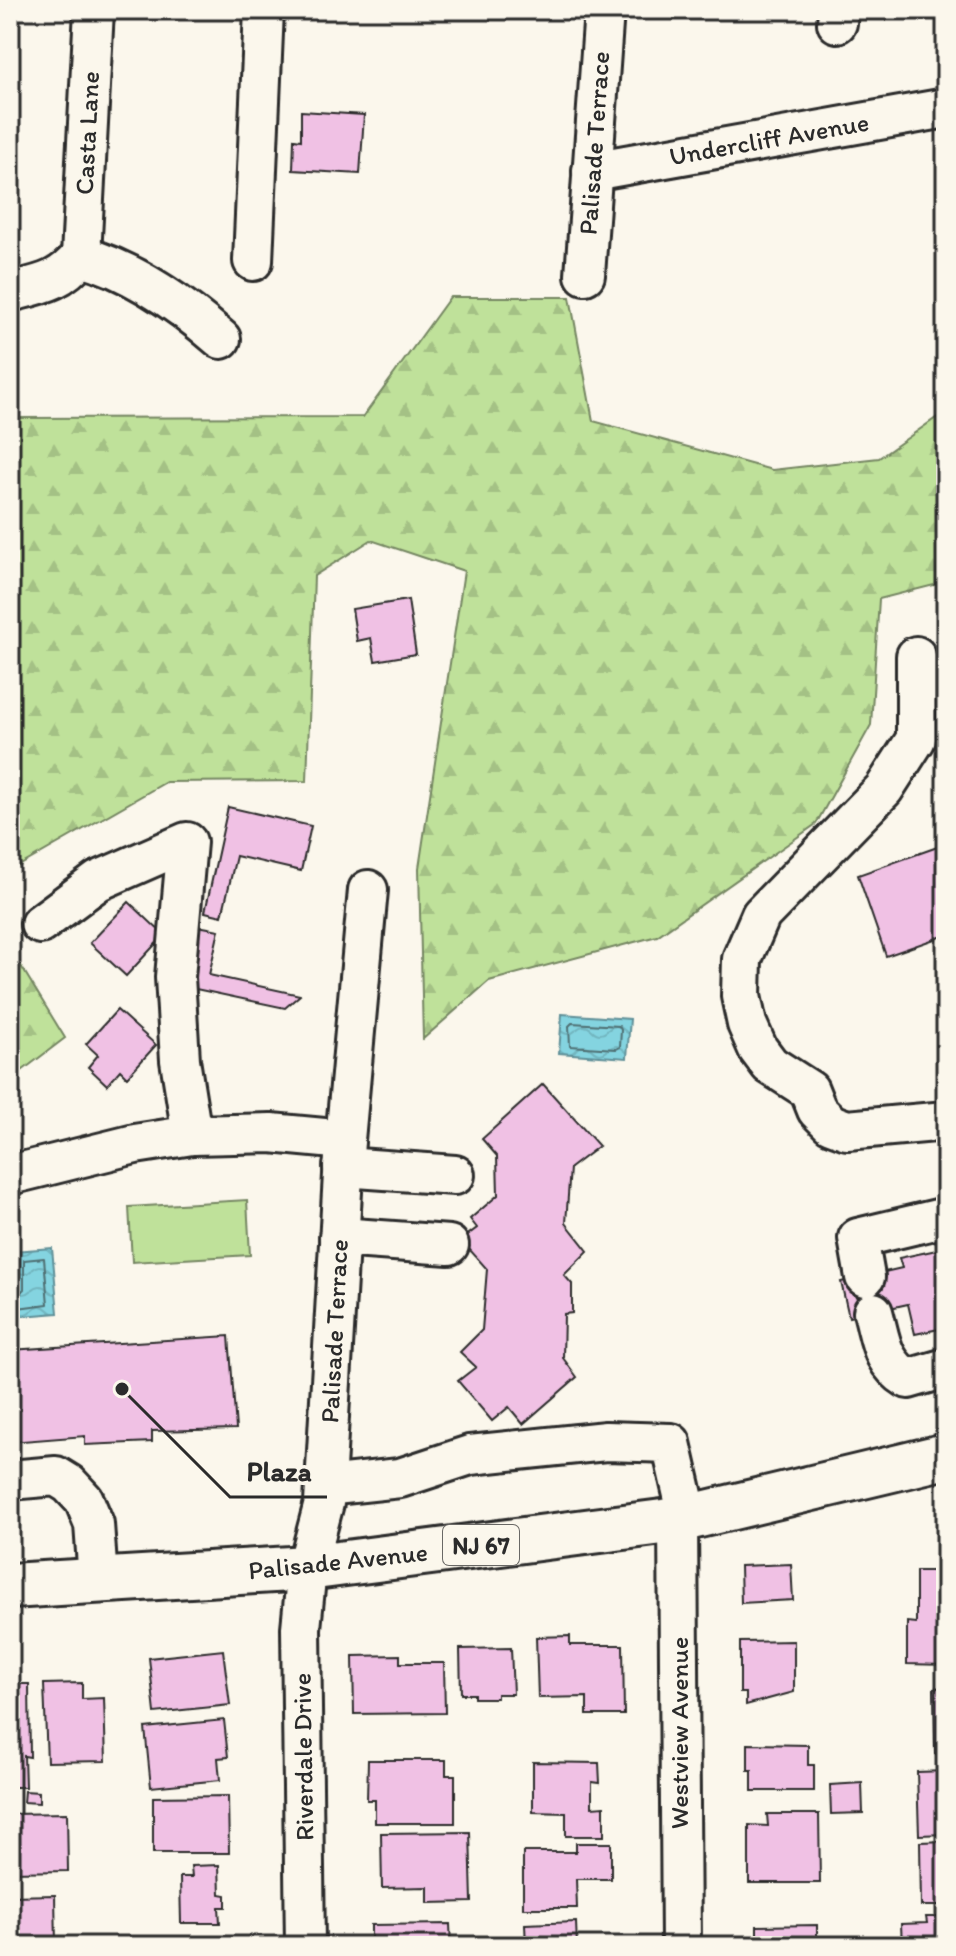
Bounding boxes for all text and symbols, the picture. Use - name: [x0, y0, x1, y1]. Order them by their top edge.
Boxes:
- street label: Palisade Terrace: [572, 50, 616, 236]
- street label: Casta Lane: [68, 70, 106, 196]
- street label: Undercliff Avenue: [667, 106, 871, 172]
- street label: Palisade Terrace: [313, 1238, 355, 1424]
- callout: Plaza: [230, 1445, 327, 1497]
- text: Plaza: [246, 1454, 312, 1488]
- road number: NJ 67: [443, 1525, 519, 1565]
- street label: Palisade Avenue: [247, 1536, 429, 1586]
- street label: Westview Avenue: [663, 1637, 695, 1829]
- street label: Riverdale Drive: [286, 1673, 320, 1841]

